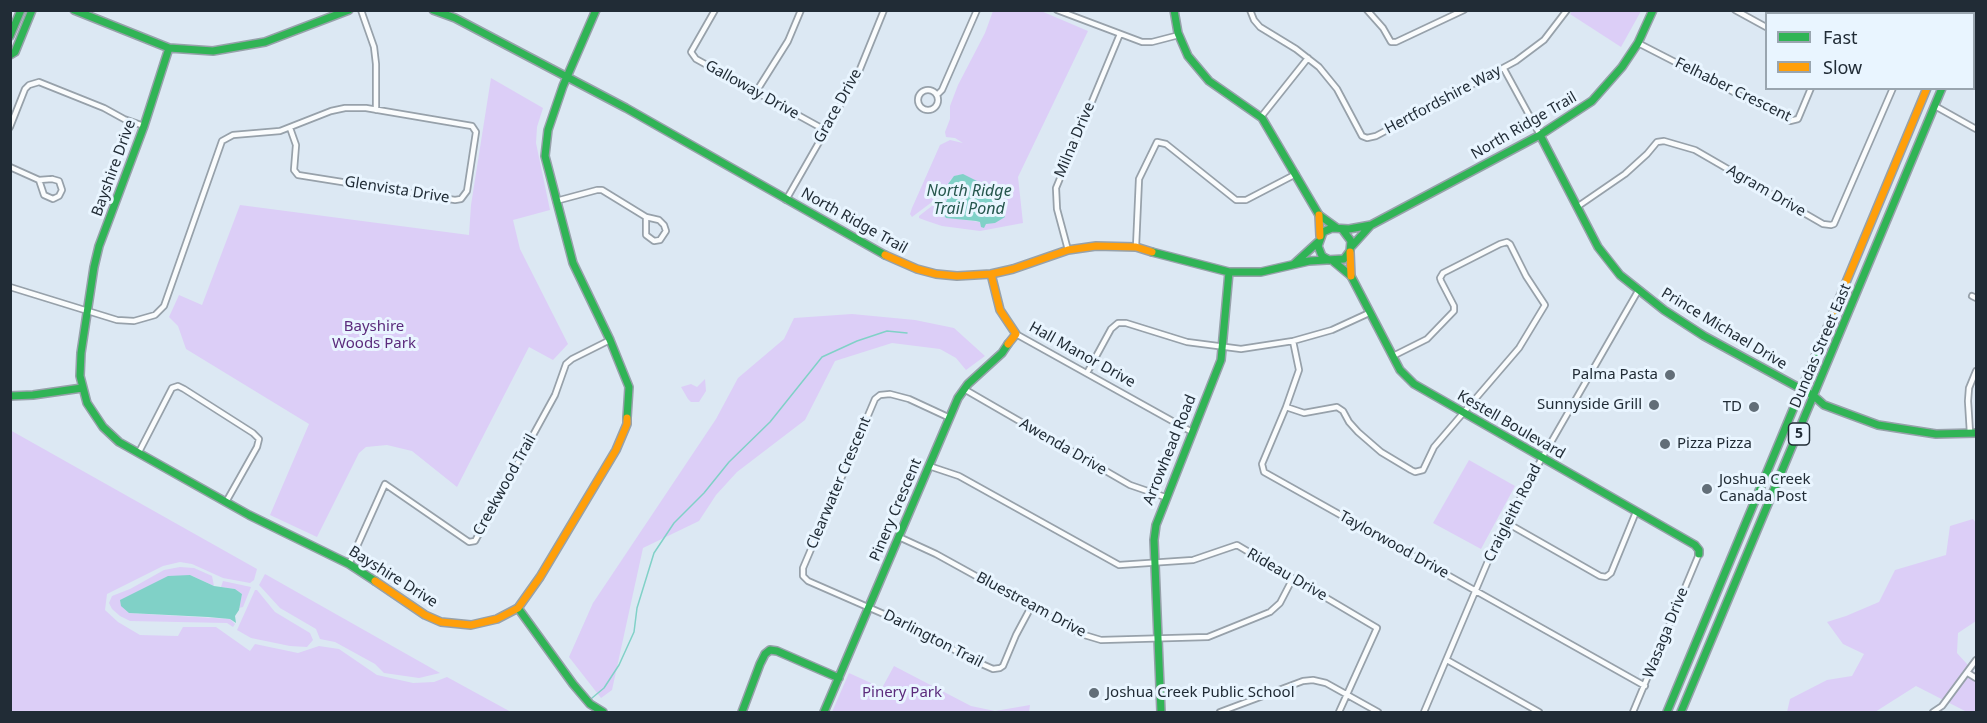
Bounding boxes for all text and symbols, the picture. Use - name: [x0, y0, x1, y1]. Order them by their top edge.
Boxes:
- legend: [1765, 12, 1975, 90]
- text: Fast: [1823, 25, 1858, 49]
- street label: Felhaber Crescent: [1672, 54, 1794, 126]
- text: Slow: [1823, 55, 1862, 79]
- street label: Galloway Drive: [702, 57, 802, 123]
- street label: Hertfordshire Way: [1382, 62, 1504, 138]
- street label: Grace Drive: [810, 66, 866, 146]
- street label: North Ridge Trail: [1468, 88, 1580, 164]
- street label: Milna Drive: [1051, 100, 1099, 180]
- street label: Bayshire Drive: [88, 117, 140, 219]
- street label: Agram Drive: [1723, 161, 1809, 221]
- street label: Glenvista Drive: [343, 173, 451, 207]
- water label: North Ridge Trail Pond: [926, 181, 1012, 219]
- street label: North Ridge Trail: [798, 184, 910, 258]
- street label: Dundas Street East: [1787, 281, 1855, 411]
- street label: Prince Michael Drive: [1658, 284, 1790, 374]
- park label: Bayshire Woods Park: [332, 318, 416, 353]
- street label: Hall Manor Drive: [1026, 318, 1138, 392]
- place label: Palma Pasta: [1572, 366, 1658, 384]
- marker: Palma Pasta: [1663, 368, 1677, 382]
- street label: Kestell Boulevard: [1454, 387, 1568, 463]
- street label: Arrowhead Road: [1140, 392, 1200, 508]
- place label: Sunnyside Grill: [1537, 396, 1642, 414]
- marker: Sunnyside Grill: [1647, 398, 1661, 412]
- place label: TD: [1723, 398, 1742, 416]
- marker: TD: [1747, 400, 1761, 414]
- street label: Clearwater Crescent: [803, 414, 875, 552]
- street label: Awenda Drive: [1016, 415, 1110, 479]
- road number: 5: [1788, 423, 1810, 445]
- street label: Creekwood Trail: [470, 431, 540, 539]
- place label: Pizza Pizza: [1677, 435, 1752, 453]
- marker: Pizza Pizza: [1658, 437, 1672, 451]
- street label: Pinery Crescent: [866, 456, 926, 564]
- street label: Craigleith Road: [1481, 461, 1545, 565]
- place label: Joshua Creek Canada Post: [1719, 471, 1811, 506]
- marker: Joshua Creek Canada Post: [1700, 482, 1714, 496]
- street label: Taylorwood Drive: [1336, 507, 1452, 583]
- street label: Bayshire Drive: [345, 542, 441, 612]
- street label: Rideau Drive: [1244, 545, 1330, 605]
- street label: Bluestream Drive: [973, 568, 1089, 642]
- street label: Wasaga Drive: [1640, 585, 1692, 681]
- street label: Darlington Trail: [880, 606, 986, 672]
- park label: Pinery Park: [862, 684, 942, 702]
- place label: Joshua Creek Public School: [1106, 684, 1295, 702]
- marker: Joshua Creek Public School: [1087, 686, 1101, 700]

